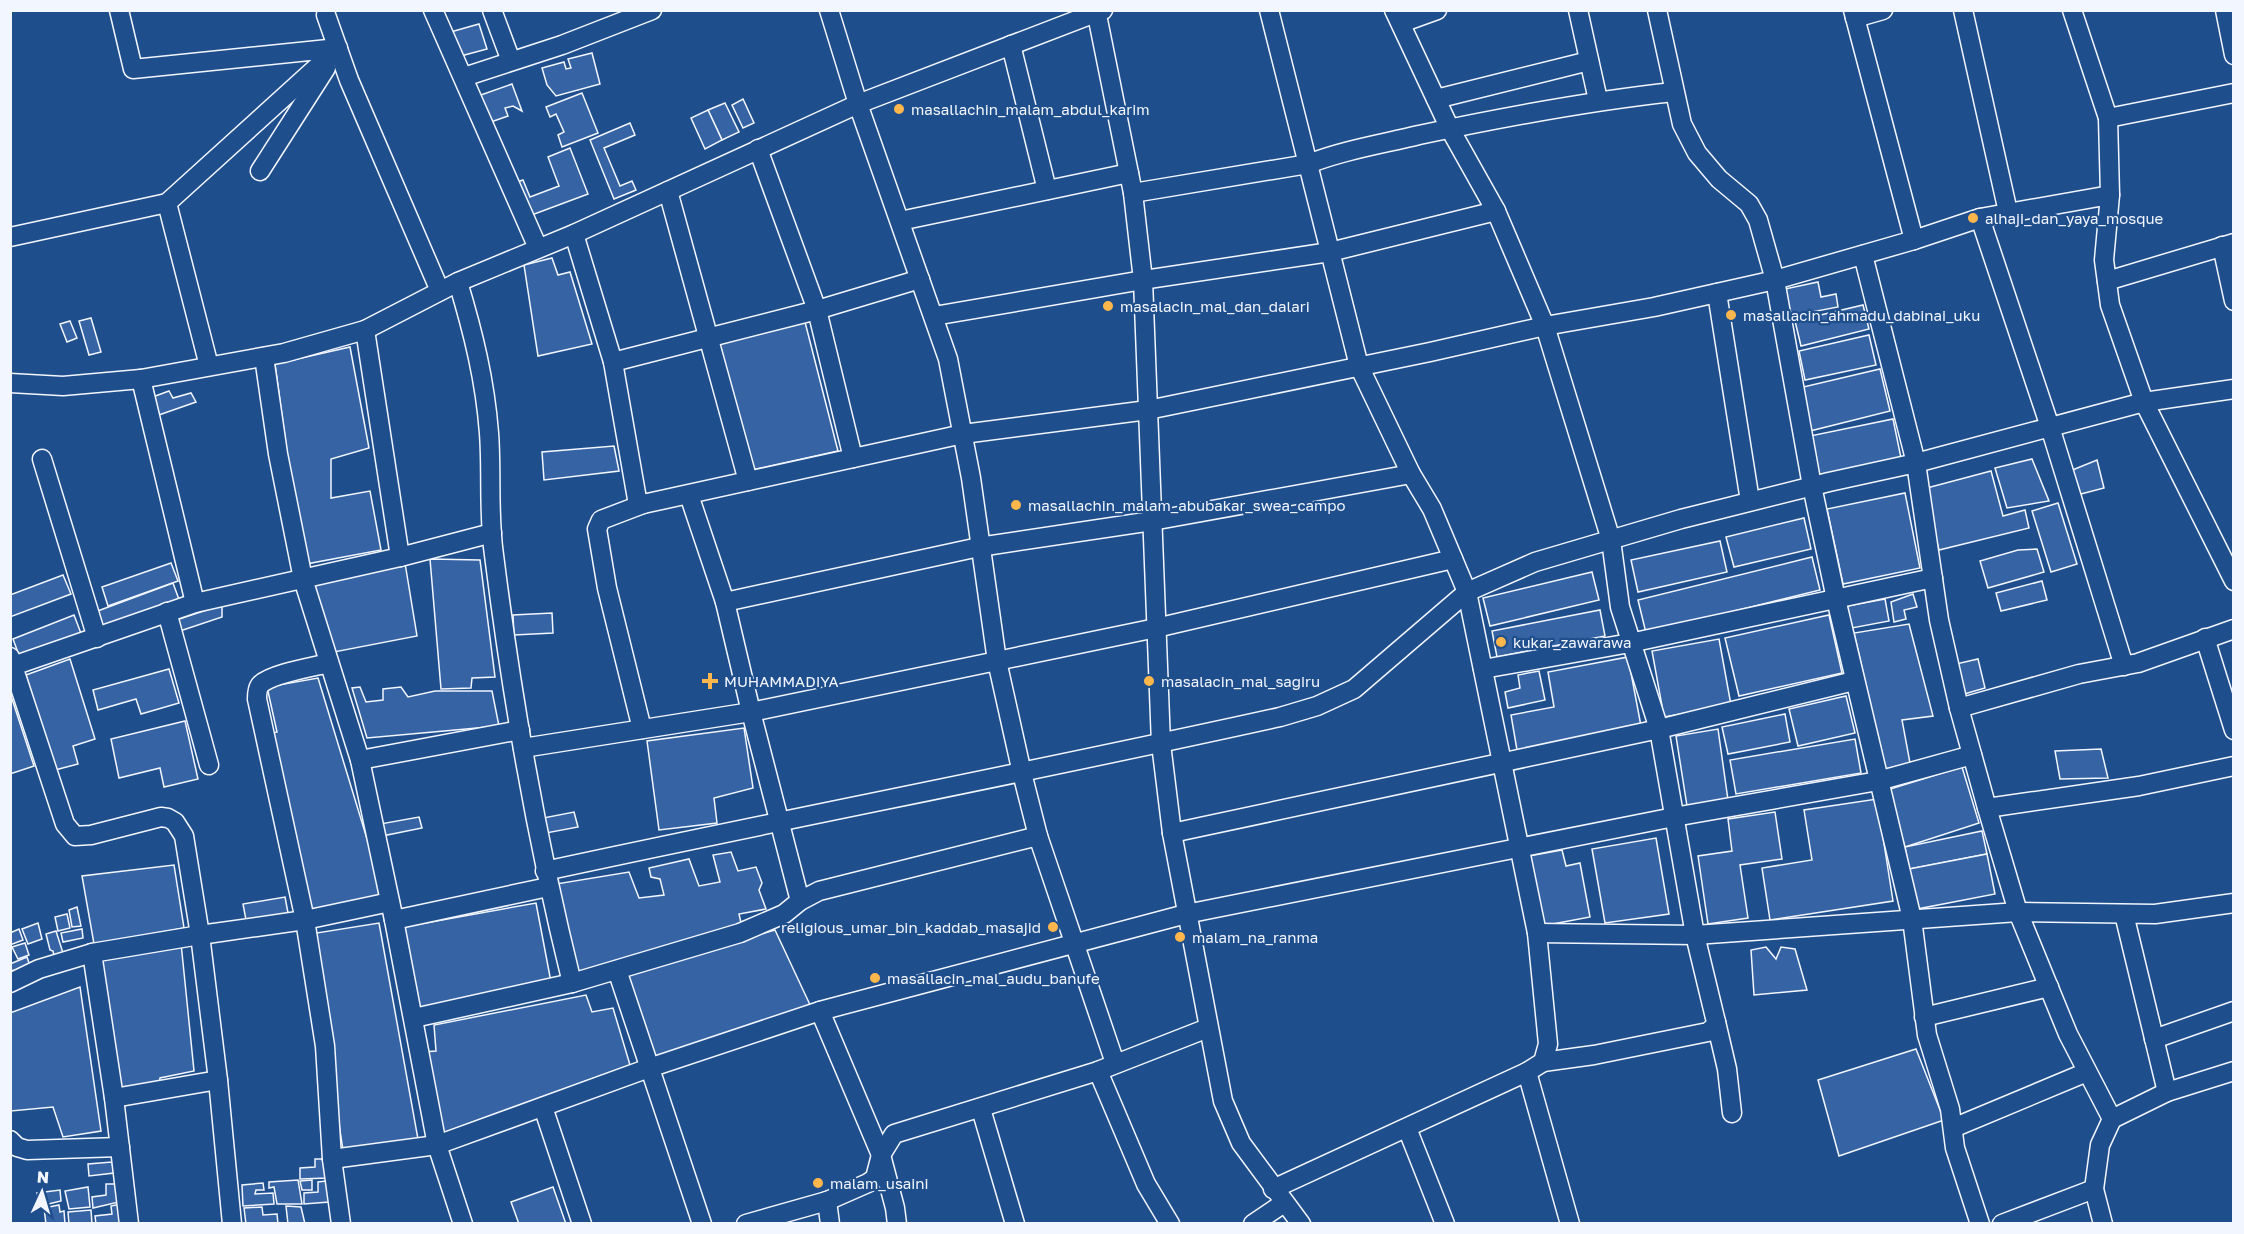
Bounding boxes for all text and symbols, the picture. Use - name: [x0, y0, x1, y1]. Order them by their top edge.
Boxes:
- place label: masallachin_malam_abdul_karim: [911, 100, 1149, 118]
- marker: masallachin_malam_abdul_karim: [892, 102, 906, 116]
- place label: alhaji_dan_yaya_mosque: [1985, 209, 2164, 227]
- marker: alhaji_dan_yaya_mosque: [1966, 211, 1980, 225]
- place label: masalacin_mal_dan_dalari: [1120, 297, 1310, 315]
- marker: masalacin_mal_dan_dalari: [1101, 299, 1115, 313]
- place label: masallacin_ahmadu_dabinai_uku: [1743, 306, 1980, 324]
- marker: masallacin_ahmadu_dabinai_uku: [1724, 308, 1738, 322]
- place label: masallachin_malam_abubakar_swea_campo: [1028, 496, 1346, 514]
- marker: masallachin_malam_abubakar_swea_campo: [1009, 498, 1023, 512]
- place label: kukar_zawarawa: [1513, 633, 1631, 651]
- marker: kukar_zawarawa: [1494, 635, 1508, 649]
- marker: MUHAMMADIYA: [701, 672, 719, 690]
- place label: MUHAMMADIYA: [724, 672, 839, 690]
- place label: masalacin_mal_sagiru: [1161, 672, 1320, 690]
- marker: masalacin_mal_sagiru: [1142, 674, 1156, 688]
- place label: religious_umar_bin_kaddab_masajid: [781, 918, 1041, 936]
- marker: religious_umar_bin_kaddab_masajid: [1046, 920, 1060, 934]
- place label: malam_na_ranma: [1192, 928, 1318, 946]
- marker: malam_na_ranma: [1173, 930, 1187, 944]
- place label: masallacin_mal_audu_banufe: [887, 969, 1100, 987]
- marker: masallacin_mal_audu_banufe: [868, 971, 882, 985]
- north arrow: [12, 1162, 72, 1222]
- text: N: [36, 1167, 50, 1187]
- place label: malam_usaini: [830, 1174, 929, 1192]
- marker: malam_usaini: [811, 1176, 825, 1190]

